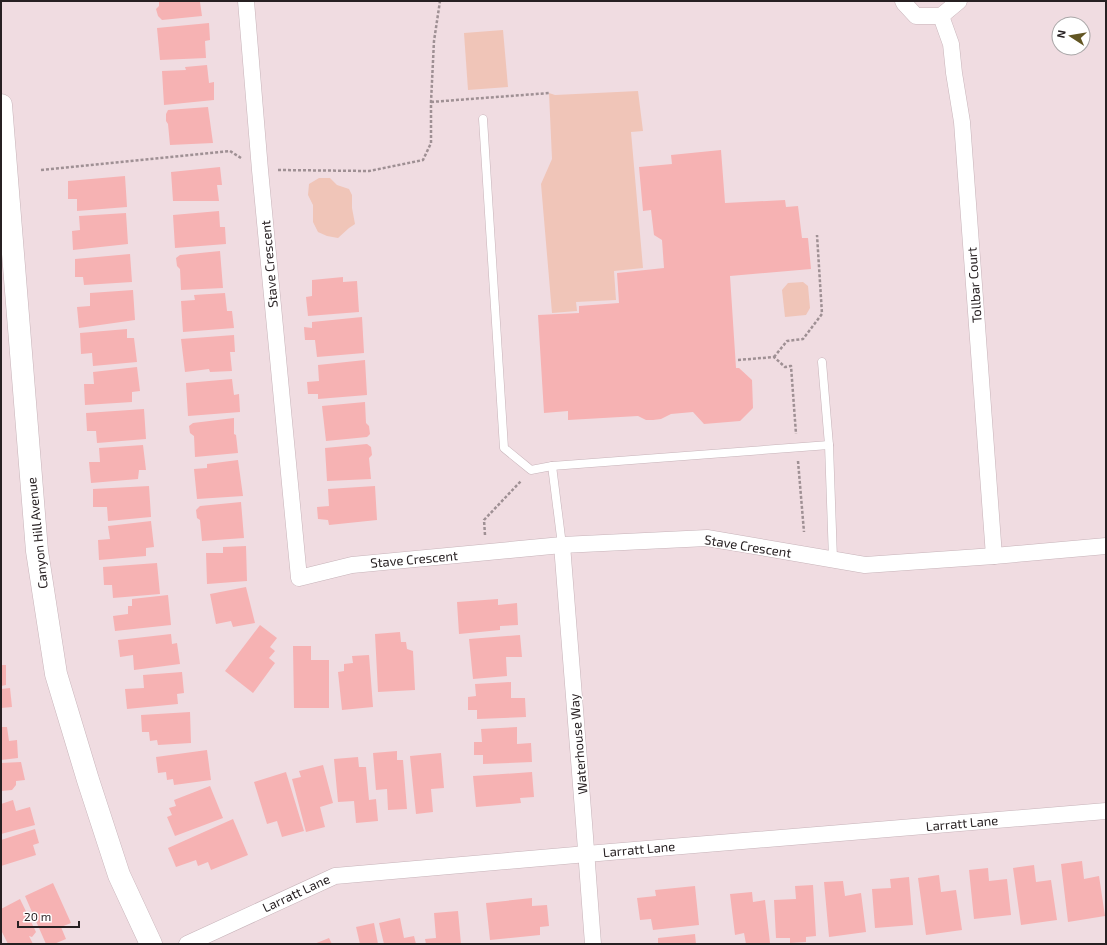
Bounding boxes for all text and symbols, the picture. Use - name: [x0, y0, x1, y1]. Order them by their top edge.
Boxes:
- north arrow: [1051, 16, 1091, 56]
- text: N: [1054, 29, 1068, 39]
- street label: Stave Crescent: [257, 220, 281, 308]
- street label: Tollbar Court: [963, 247, 985, 323]
- street label: Canyon Hill Avenue: [23, 476, 51, 590]
- street label: Stave Crescent: [703, 531, 793, 561]
- street label: Stave Crescent: [370, 547, 458, 571]
- street label: Waterhouse Way: [566, 693, 590, 795]
- street label: Larratt Lane: [925, 812, 999, 834]
- street label: Larratt Lane: [602, 838, 676, 860]
- street label: Larratt Lane: [260, 870, 332, 916]
- scale bar: [18, 903, 79, 929]
- text: 20 m: [24, 909, 51, 923]

